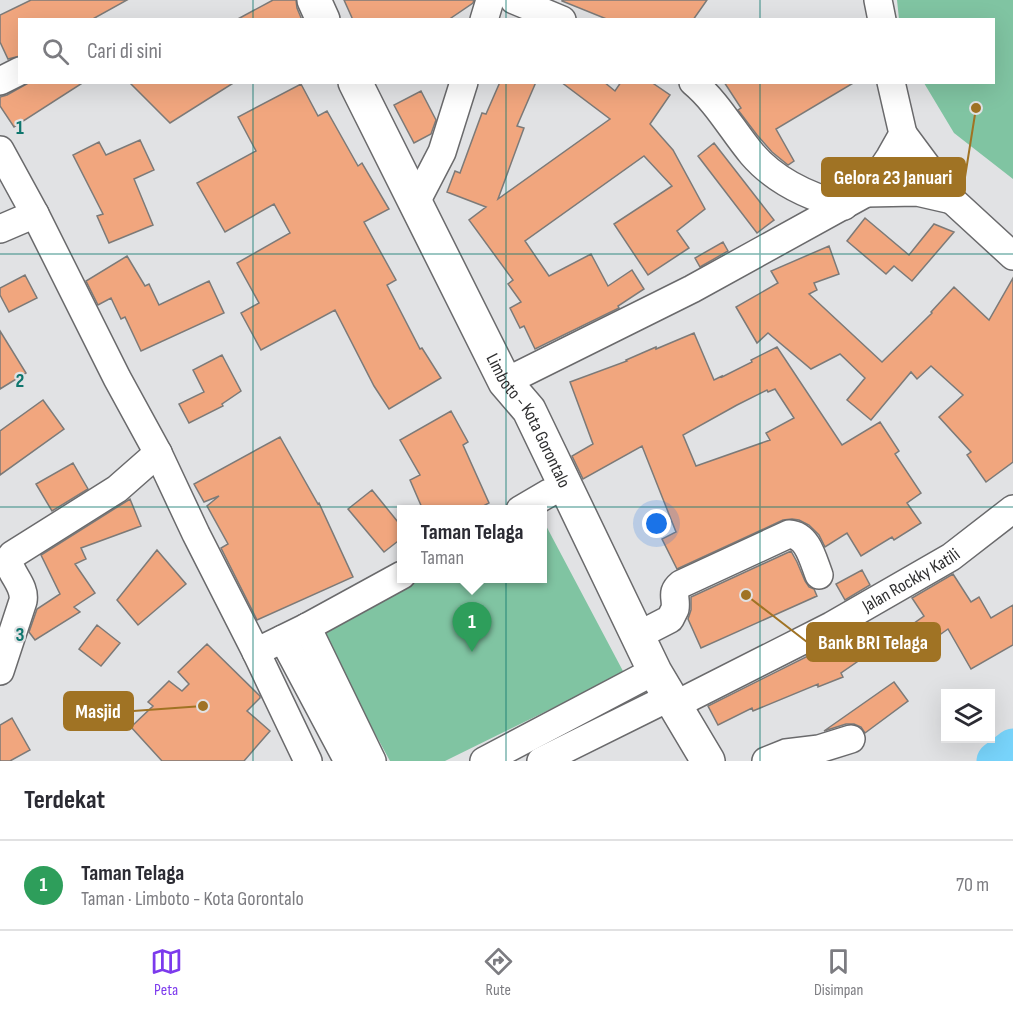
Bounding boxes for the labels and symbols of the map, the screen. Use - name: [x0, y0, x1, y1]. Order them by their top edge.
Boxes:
- text: 1: [16, 116, 24, 140]
- callout: Gelora 23 Januari: [822, 158, 965, 196]
- text: Gelora 23 Januari: [834, 166, 952, 190]
- street label: Limboto - Kota Gorontalo: [482, 350, 575, 491]
- text: 2: [16, 369, 24, 393]
- your location: [642, 509, 671, 538]
- street label: Jalan Rockky Katili: [858, 544, 964, 617]
- pin: 1: [452, 602, 492, 652]
- text: 3: [16, 623, 25, 647]
- callout: Bank BRI Telaga: [807, 623, 940, 661]
- text: Bank BRI Telaga: [818, 631, 928, 655]
- callout: Masjid: [64, 692, 133, 730]
- text: Masjid: [75, 700, 121, 724]

